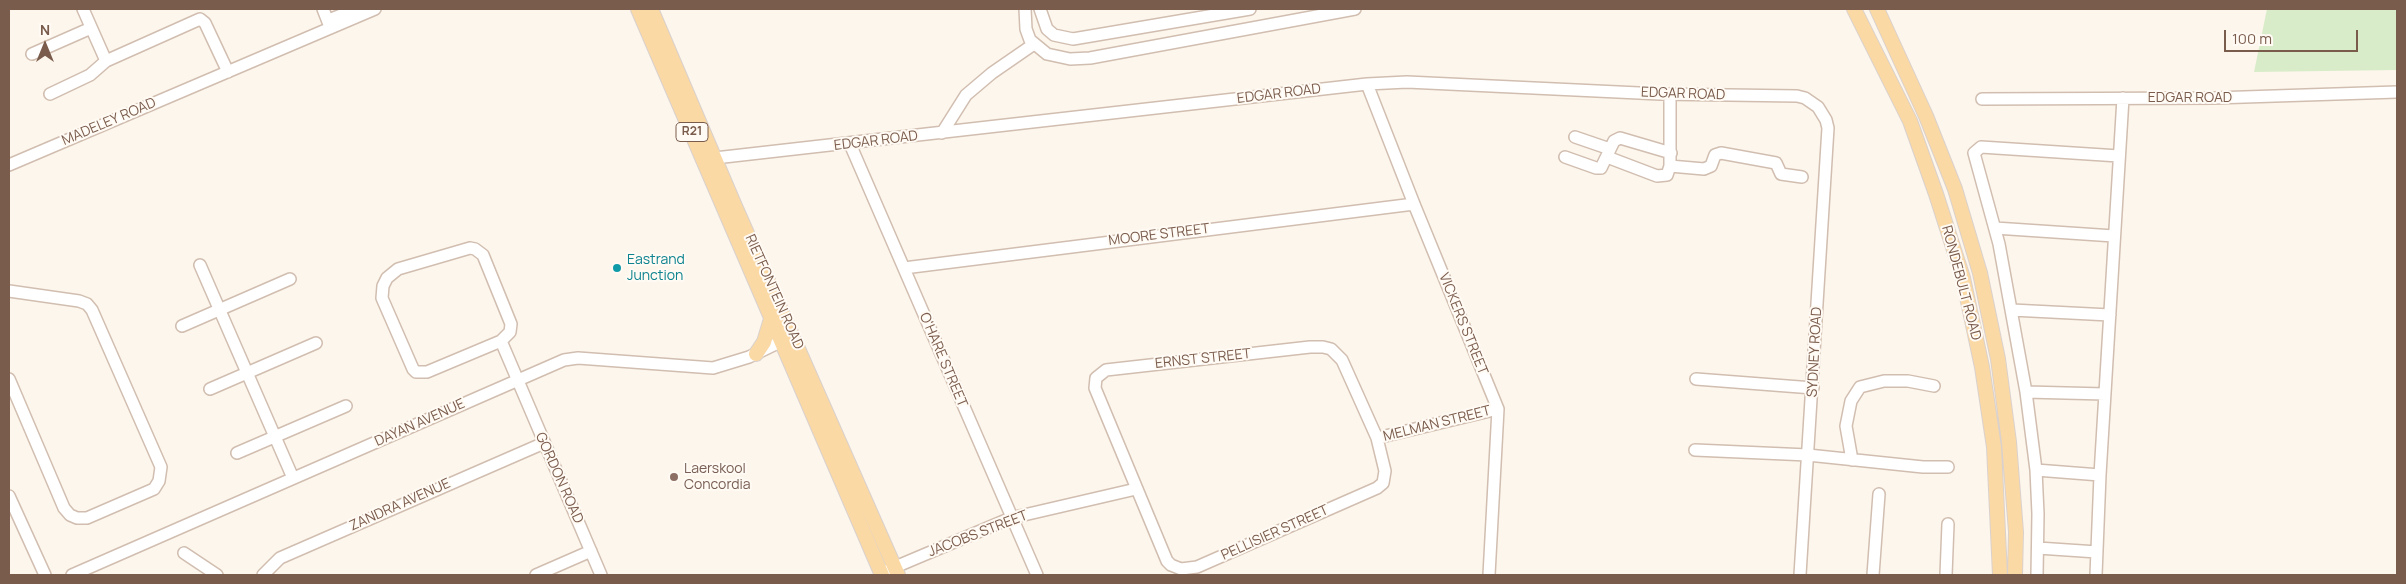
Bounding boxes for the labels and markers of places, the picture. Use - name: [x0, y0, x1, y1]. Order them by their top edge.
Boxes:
- place label: Eastrand Junction: [627, 252, 685, 284]
- marker: Eastrand Junction: [611, 262, 623, 274]
- place label: Laerskool Concordia: [684, 461, 751, 494]
- marker: Laerskool Concordia: [668, 471, 680, 483]

